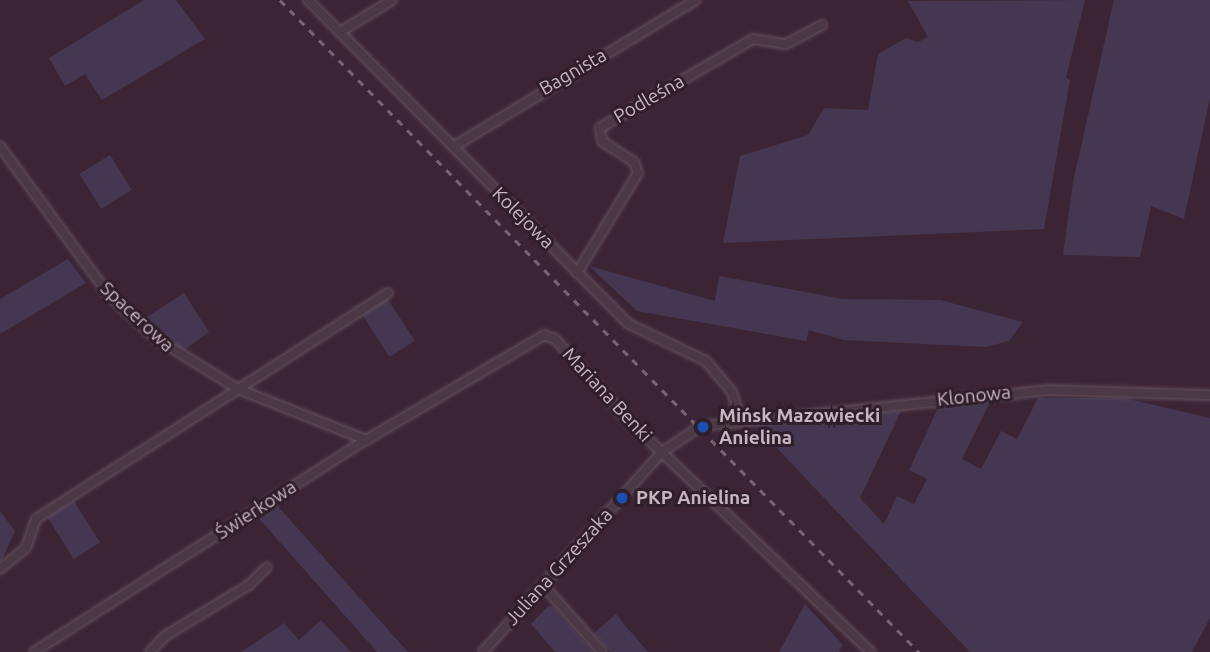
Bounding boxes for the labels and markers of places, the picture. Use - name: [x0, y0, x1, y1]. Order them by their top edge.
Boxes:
- place label: Mińsk Mazowiecki Anielina: [719, 405, 880, 449]
- marker: Mińsk Mazowiecki Anielina: [693, 417, 713, 437]
- place label: PKP Anielina: [636, 487, 750, 509]
- marker: PKP Anielina: [614, 490, 630, 506]

